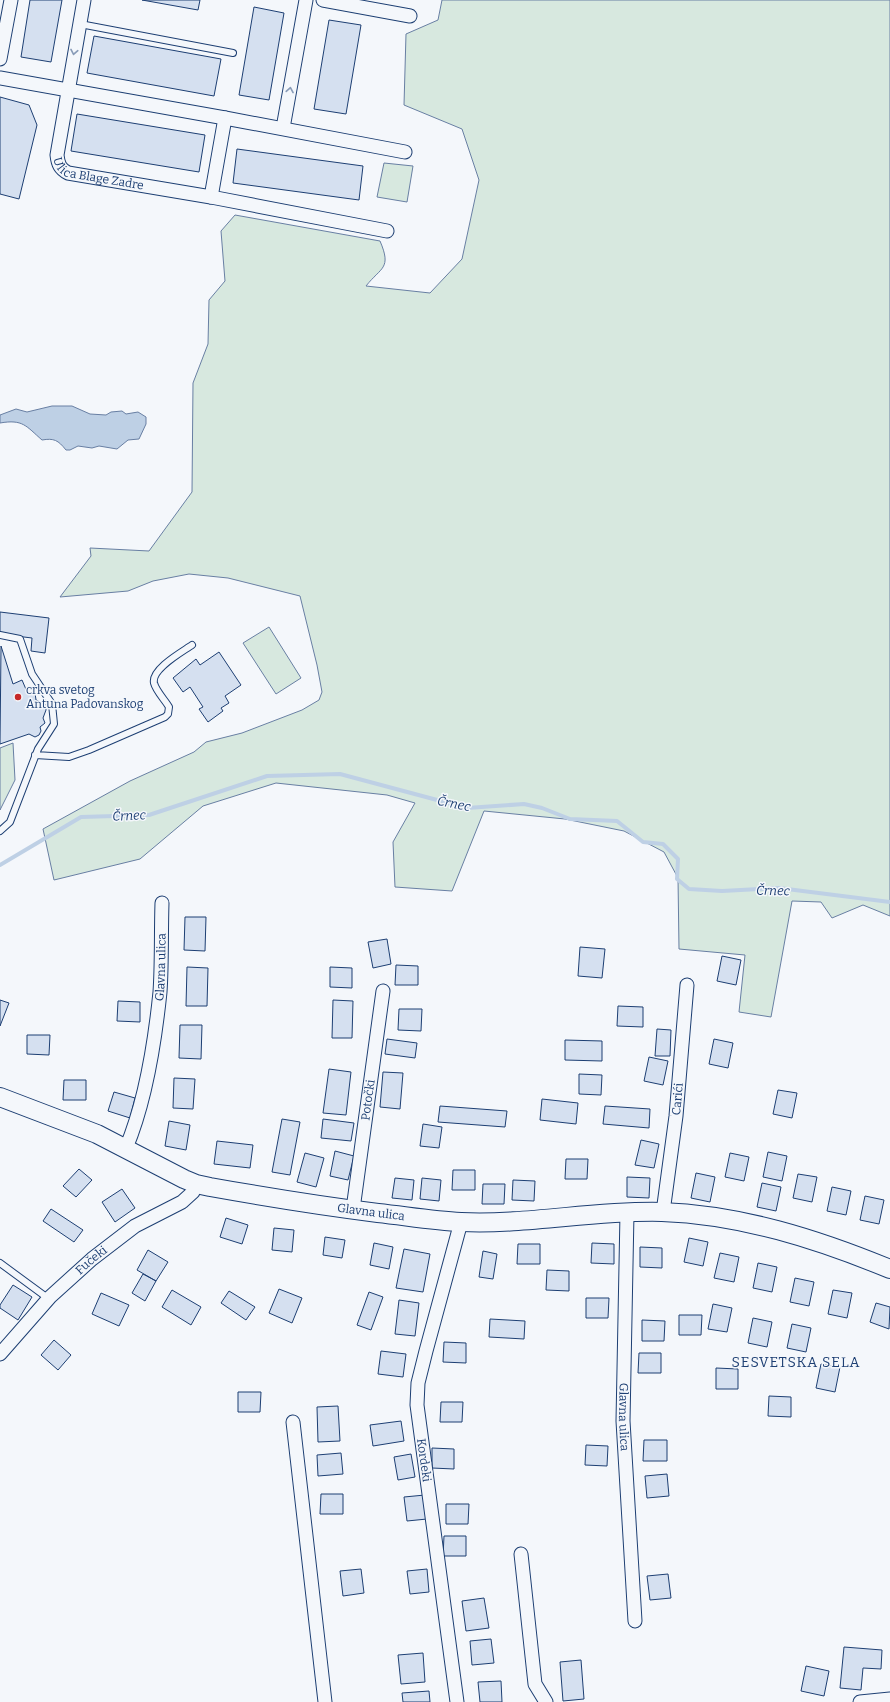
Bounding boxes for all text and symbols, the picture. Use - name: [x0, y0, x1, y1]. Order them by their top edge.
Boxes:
- one-way arrow: [71, 49, 79, 55]
- one-way arrow: [285, 87, 294, 93]
- street label: Ulica Blage Zadre: [50, 156, 145, 193]
- place label: crkva svetog Antuna Padovanskog: [26, 683, 144, 711]
- marker: crkva svetog Antuna Padovanskog: [13, 692, 23, 702]
- water label: Črnec: [436, 793, 473, 814]
- water label: Črnec: [112, 807, 147, 824]
- water label: Črnec: [756, 883, 791, 898]
- street label: Glavna ulica: [152, 933, 168, 1002]
- street label: Potočki: [358, 1078, 378, 1121]
- street label: Carići: [669, 1082, 686, 1116]
- street label: Glavna ulica: [336, 1201, 406, 1223]
- street label: Fučeki: [73, 1243, 110, 1278]
- district label: SESVETSKA SELA: [732, 1354, 860, 1371]
- street label: Glavna ulica: [616, 1383, 632, 1452]
- street label: Kordeki: [414, 1437, 434, 1483]

